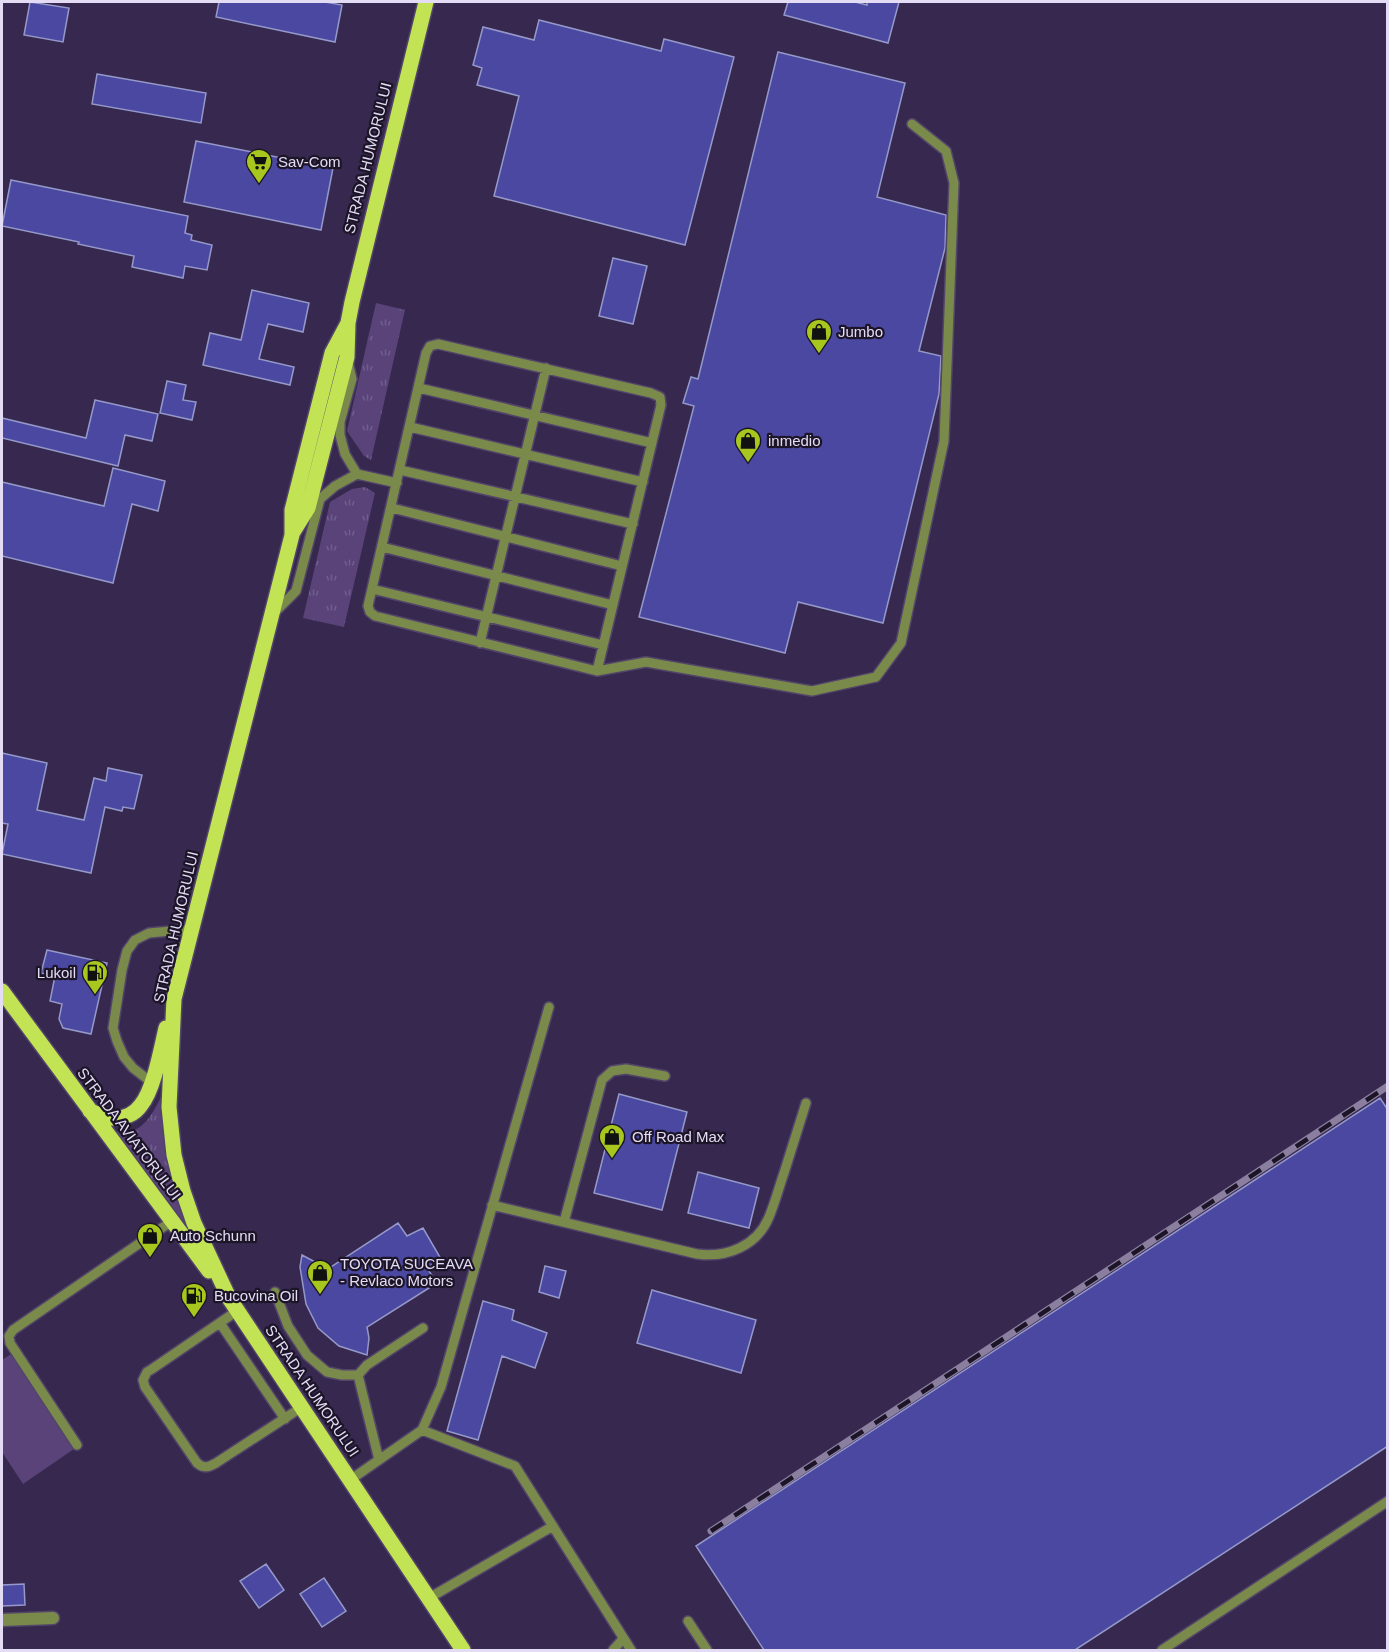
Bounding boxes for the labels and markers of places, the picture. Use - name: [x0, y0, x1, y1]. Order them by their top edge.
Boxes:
- supermarket icon: Sav-Com: [244, 147, 274, 185]
- place label: Sav-Com: [278, 153, 341, 170]
- shop icon: Jumbo: [804, 317, 834, 355]
- place label: Jumbo: [838, 323, 883, 340]
- shop icon: inmedio: [733, 426, 763, 464]
- place label: inmedio: [768, 432, 821, 449]
- fuel station icon: Lukoil: [80, 958, 110, 996]
- place label: Lukoil: [37, 964, 76, 981]
- shop icon: Off Road Max: [597, 1122, 627, 1160]
- place label: Off Road Max: [632, 1128, 725, 1145]
- shop icon: Auto Schunn: [135, 1221, 165, 1259]
- place label: Auto Schunn: [170, 1227, 256, 1244]
- place label: TOYOTA SUCEAVA - Revlaco Motors: [340, 1255, 473, 1289]
- shop icon: TOYOTA SUCEAVA - Revlaco Motors: [305, 1258, 335, 1296]
- fuel station icon: Bucovina Oil: [179, 1281, 209, 1319]
- place label: Bucovina Oil: [214, 1287, 298, 1304]

